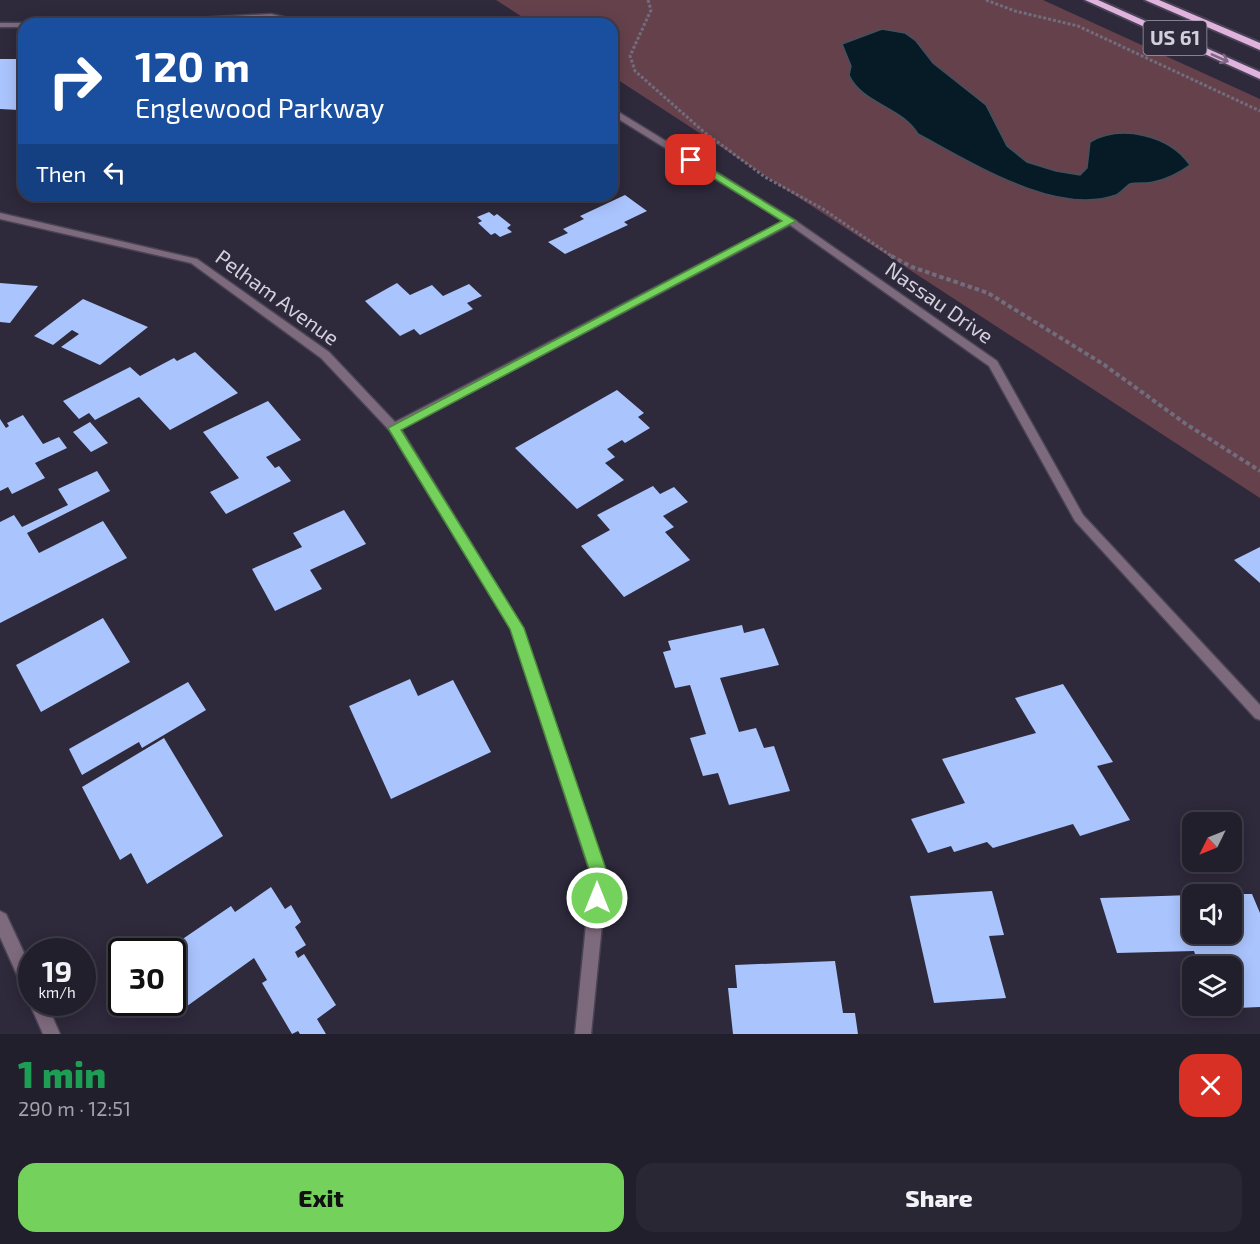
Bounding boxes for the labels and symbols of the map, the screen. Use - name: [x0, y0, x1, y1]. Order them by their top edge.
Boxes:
- road number: US 61: [1144, 21, 1206, 55]
- one-way arrow: [1211, 53, 1229, 64]
- pin: [665, 134, 716, 185]
- street label: Pelham Avenue: [211, 244, 344, 350]
- street label: Nassau Drive: [881, 255, 999, 348]
- north arrow: [1182, 812, 1242, 872]
- position arrow: [565, 866, 629, 930]
- speed limit sign: 30: [108, 938, 186, 1016]

